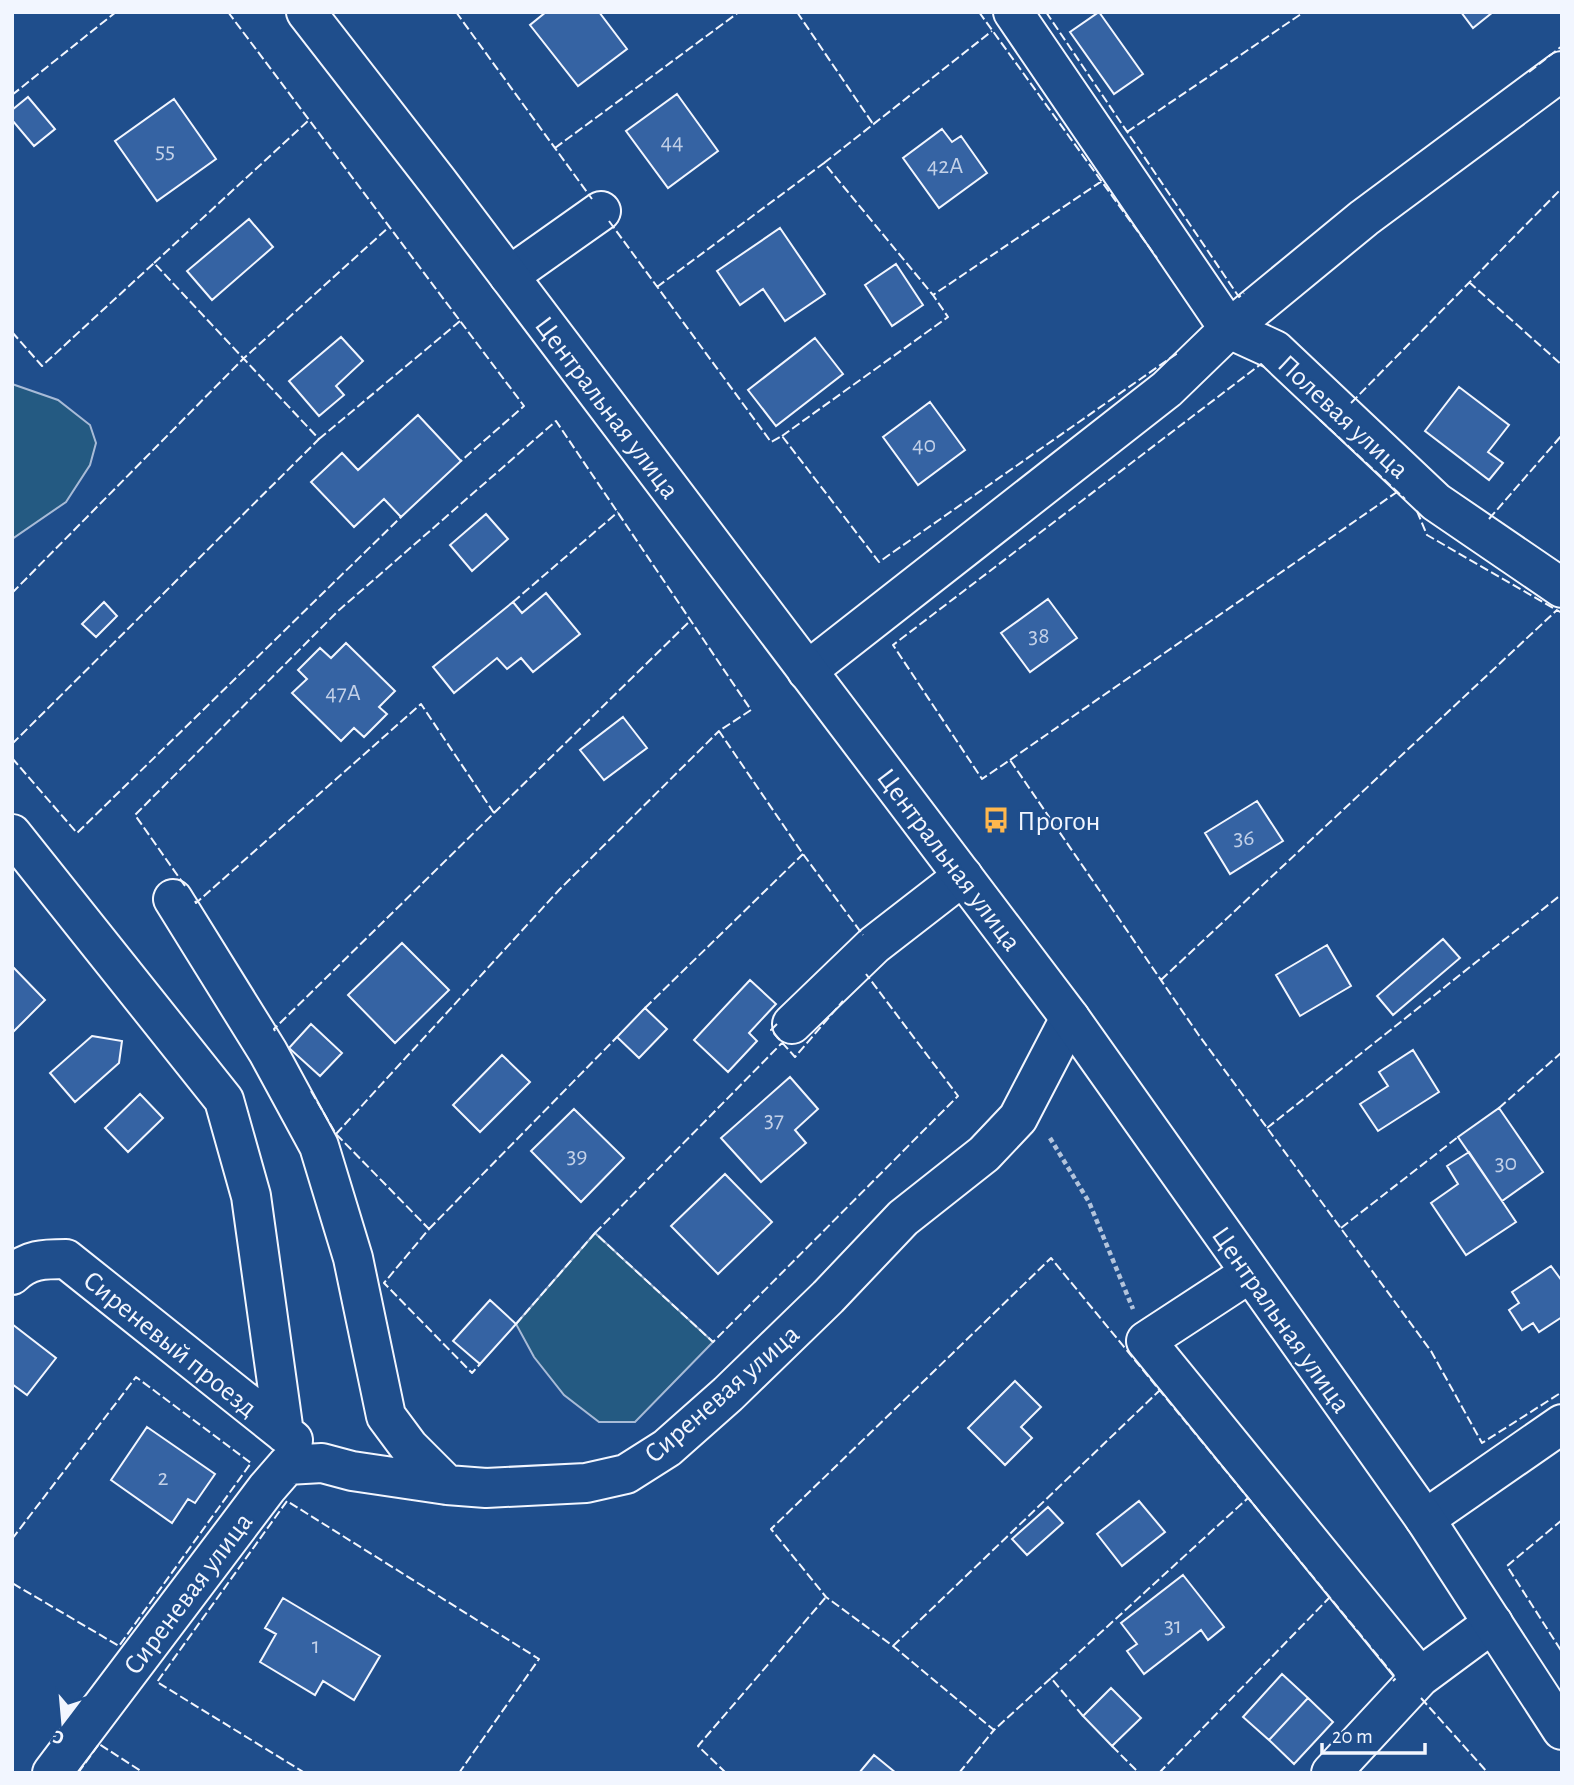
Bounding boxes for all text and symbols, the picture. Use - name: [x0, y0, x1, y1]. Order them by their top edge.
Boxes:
- house number: 44: [660, 130, 684, 154]
- house number: 55: [155, 139, 175, 163]
- house number: 42А: [927, 154, 963, 178]
- street label: Центральная улица: [529, 312, 684, 505]
- street label: Полевая улица: [1272, 350, 1413, 485]
- house number: 40: [912, 433, 936, 457]
- house number: 38: [1028, 624, 1050, 648]
- house number: 47А: [325, 681, 361, 705]
- street label: Центральная улица: [871, 764, 1026, 957]
- bus stop icon: Прогон: [981, 805, 1011, 835]
- place label: Прогон: [1017, 808, 1100, 836]
- house number: 36: [1233, 826, 1255, 850]
- house number: 37: [764, 1108, 784, 1132]
- house number: 39: [566, 1144, 588, 1168]
- house number: 30: [1495, 1151, 1517, 1175]
- street label: Центральная улица: [1206, 1222, 1355, 1419]
- street label: Сиреневый проезд: [78, 1266, 262, 1423]
- street label: Сиреневая улица: [640, 1320, 805, 1469]
- house number: 2: [158, 1466, 169, 1490]
- street label: Сиреневая улица: [119, 1508, 258, 1680]
- house number: 31: [1164, 1614, 1182, 1638]
- house number: 1: [312, 1634, 320, 1658]
- north arrow: [28, 1687, 98, 1757]
- scale bar: [1322, 1712, 1425, 1756]
- text: С: [51, 1726, 66, 1747]
- text: 20 m: [1332, 1726, 1373, 1747]

